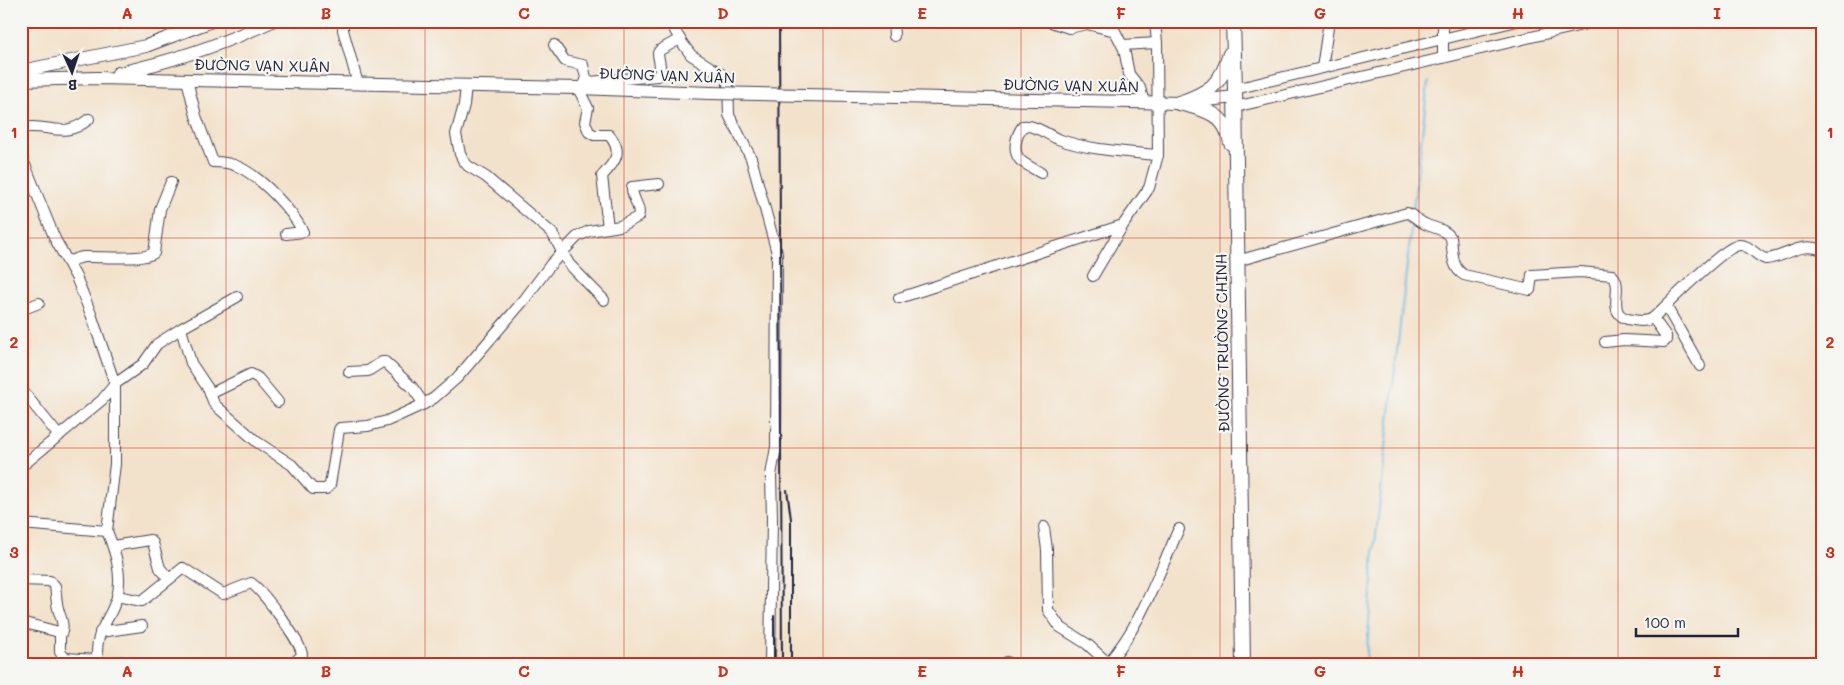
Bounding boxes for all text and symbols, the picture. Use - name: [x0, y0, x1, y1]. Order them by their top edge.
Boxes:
- text: A: [121, 2, 133, 23]
- text: B: [321, 2, 331, 23]
- text: C: [518, 2, 530, 23]
- text: D: [717, 2, 729, 23]
- text: E: [917, 2, 927, 23]
- text: F: [1116, 2, 1126, 23]
- text: G: [1314, 2, 1326, 23]
- text: H: [1512, 2, 1524, 23]
- text: I: [1713, 2, 1721, 23]
- north arrow: [48, 48, 98, 98]
- street label: ĐƯỜNG VẠN XUÂN: [194, 54, 330, 76]
- street label: ĐƯỜNG VẠN XUÂN: [599, 63, 735, 87]
- street label: ĐƯỜNG VẠN XUÂN: [1003, 74, 1139, 96]
- text: B: [67, 76, 78, 95]
- text: 1: [10, 121, 18, 142]
- text: 1: [1826, 121, 1834, 142]
- street label: ĐƯỜNG TRƯỜNG CHINH: [1210, 253, 1234, 433]
- text: 2: [10, 331, 19, 352]
- text: 2: [1826, 331, 1835, 352]
- text: 3: [9, 541, 19, 562]
- text: 3: [1825, 541, 1835, 562]
- scale bar: [1636, 605, 1739, 637]
- text: 100 m: [1644, 612, 1686, 632]
- text: A: [121, 660, 133, 681]
- text: B: [321, 660, 331, 681]
- text: C: [518, 660, 530, 681]
- text: D: [717, 660, 729, 681]
- text: E: [917, 660, 927, 681]
- text: F: [1116, 660, 1126, 681]
- text: G: [1314, 660, 1326, 681]
- text: H: [1512, 660, 1524, 681]
- text: I: [1713, 660, 1721, 681]

